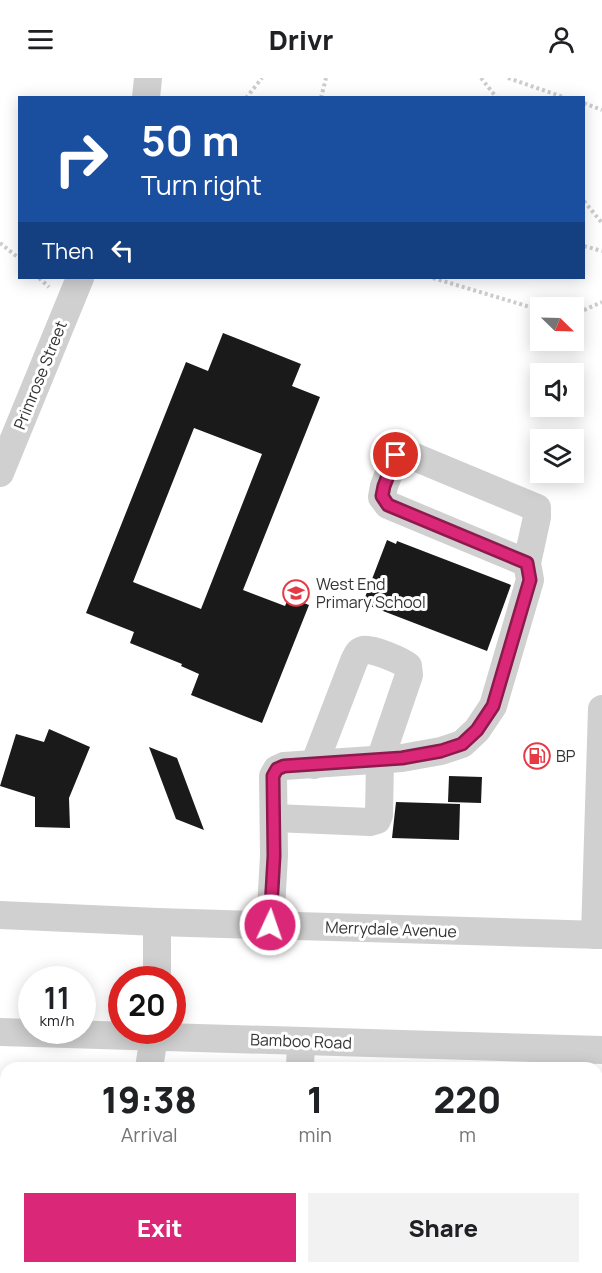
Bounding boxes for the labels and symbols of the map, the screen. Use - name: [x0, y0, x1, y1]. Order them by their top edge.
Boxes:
- north arrow: [530, 297, 584, 351]
- street label: Primrose Street: [8, 317, 72, 433]
- pin: [370, 429, 421, 480]
- place label: West End Primary School: [316, 573, 426, 613]
- school or university icon: West End Primary School: [281, 578, 311, 608]
- fuel station icon: BP: [522, 741, 552, 771]
- place label: BP: [556, 745, 576, 767]
- position arrow: [238, 893, 302, 957]
- street label: Merrydale Avenue: [325, 916, 457, 942]
- speed limit sign: 20: [108, 966, 186, 1044]
- street label: Bamboo Road: [250, 1028, 352, 1054]

